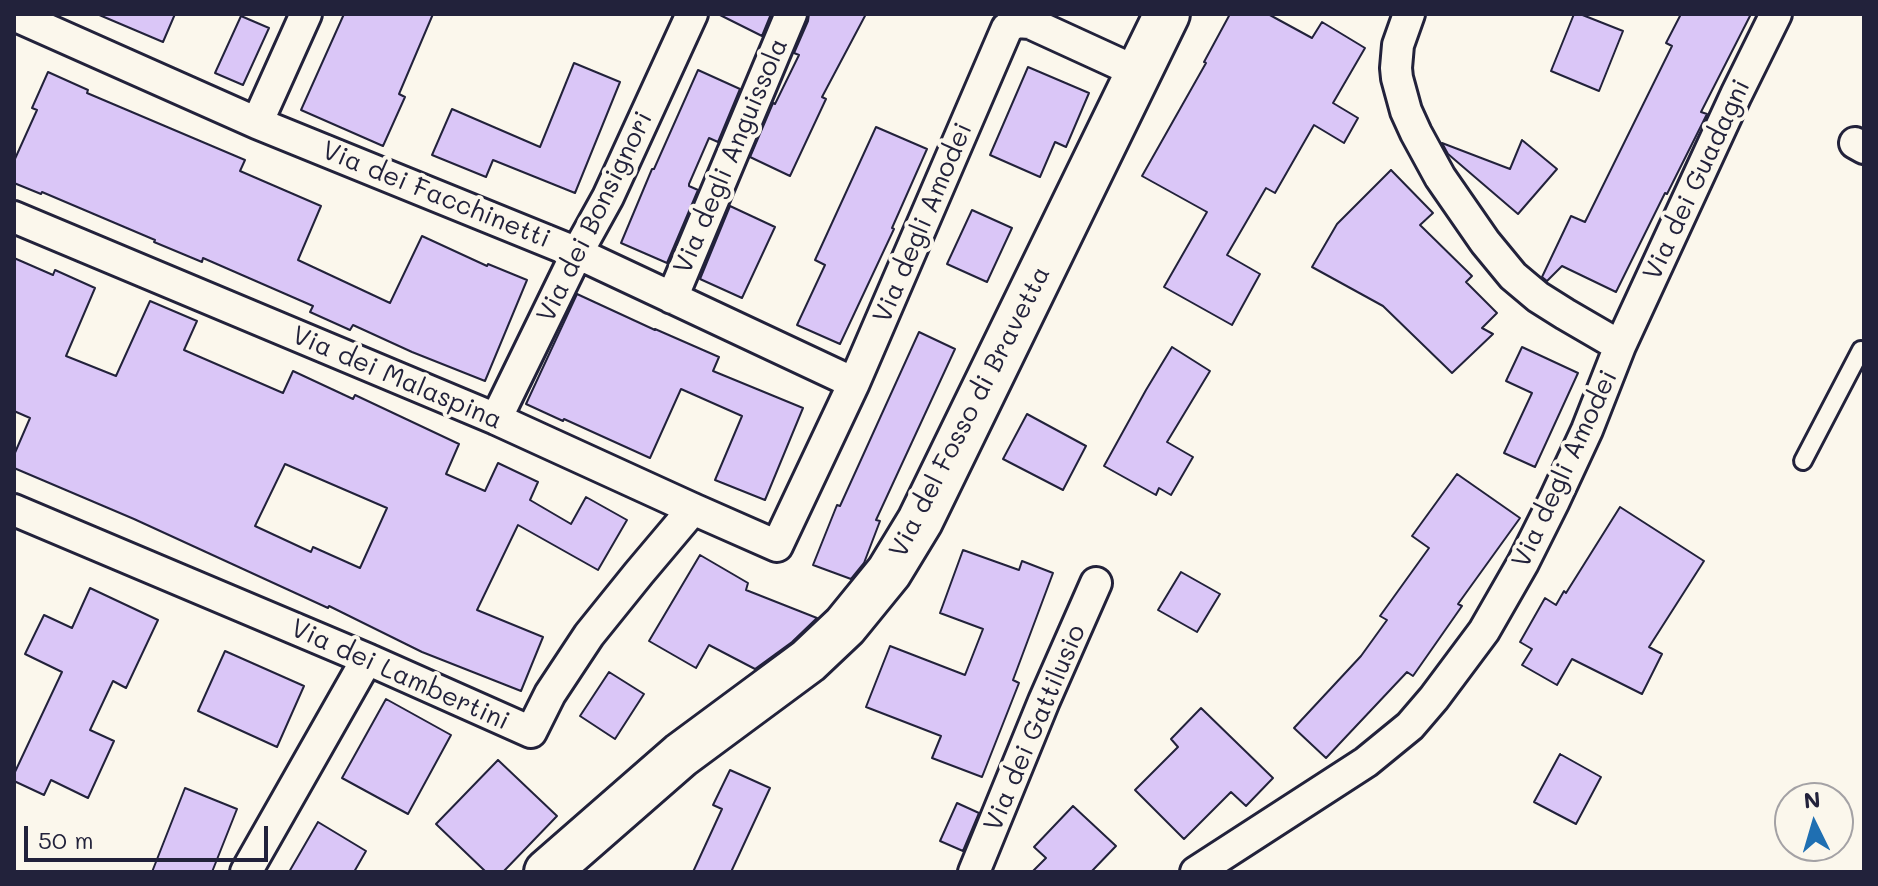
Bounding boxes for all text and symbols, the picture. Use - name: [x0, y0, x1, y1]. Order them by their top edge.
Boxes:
- street label: Via degli Anguissola: [667, 34, 795, 278]
- street label: Via dei Guadagni: [1637, 75, 1757, 285]
- street label: Via dei Bonsignori: [530, 107, 660, 327]
- street label: Via degli Amodei: [867, 118, 979, 328]
- street label: Via dei Facchinetti: [317, 135, 555, 255]
- street label: Via del Fosso di Bravetta: [883, 261, 1057, 563]
- street label: Via dei Malaspina: [287, 320, 507, 436]
- street label: Via degli Amodei: [1506, 365, 1624, 573]
- street label: Via dei Lambertini: [286, 613, 514, 737]
- street label: Via dei Gattilusio: [977, 620, 1093, 836]
- north arrow: [1774, 782, 1854, 862]
- text: N: [1802, 784, 1822, 815]
- scale bar: [28, 810, 272, 860]
- text: 50 m: [38, 824, 94, 855]

